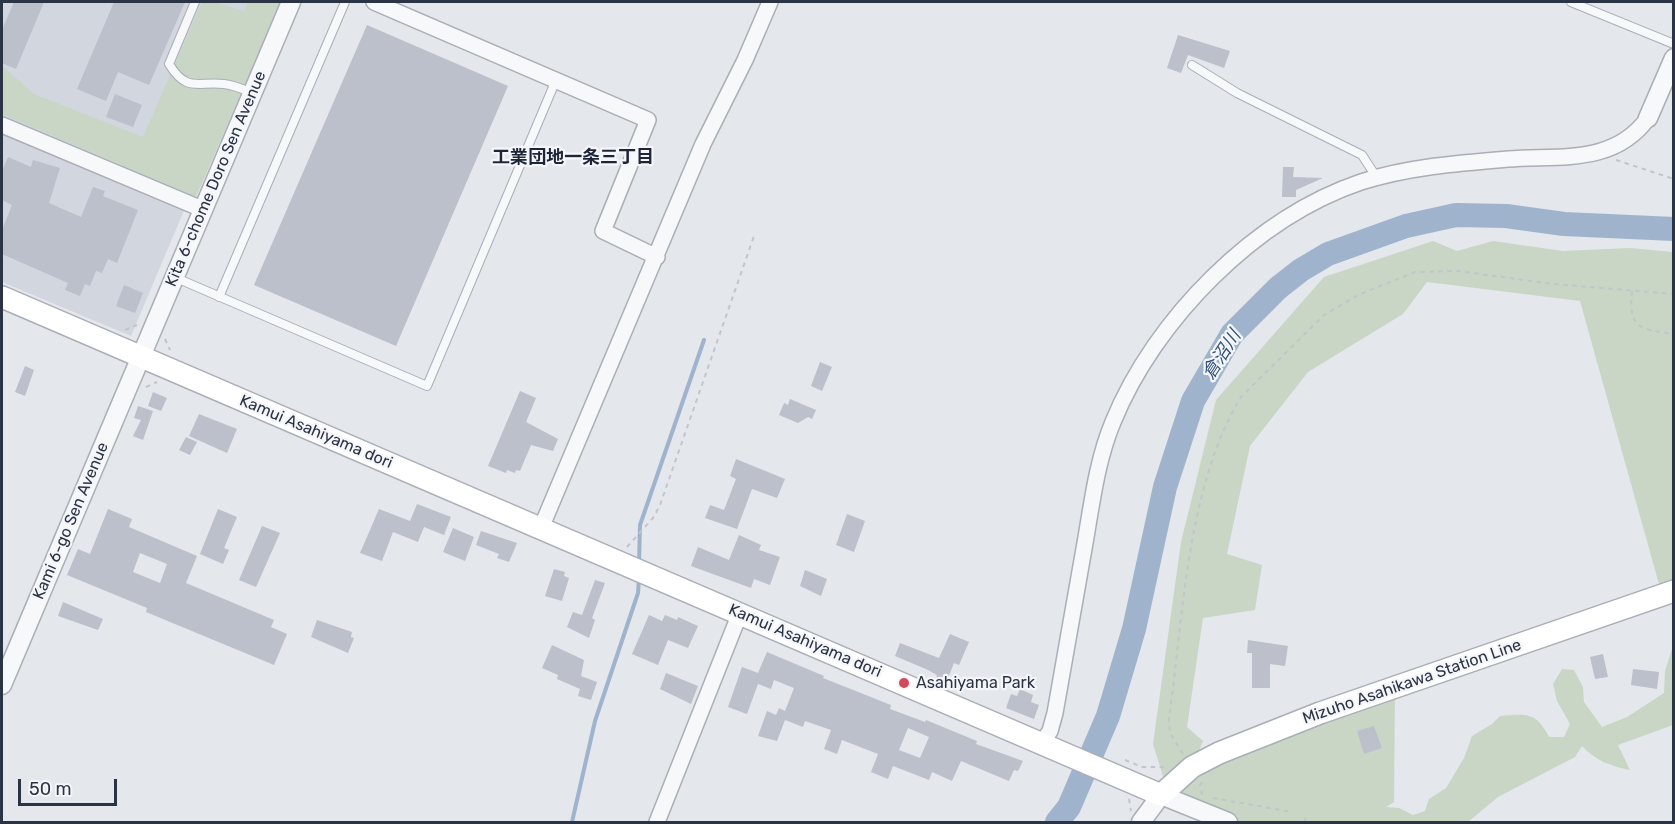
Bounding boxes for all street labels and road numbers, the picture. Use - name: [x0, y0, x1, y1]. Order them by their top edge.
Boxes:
- street label: Kita 6-chome Doro Sen Avenue: [162, 68, 270, 290]
- street label: Kamui Asahiyama dori: [237, 391, 395, 473]
- street label: Kami 6-go Sen Avenue: [29, 439, 113, 603]
- street label: Kamui Asahiyama dori: [726, 600, 884, 682]
- street label: Mizuho Asahikawa Station Line: [1300, 635, 1524, 729]

